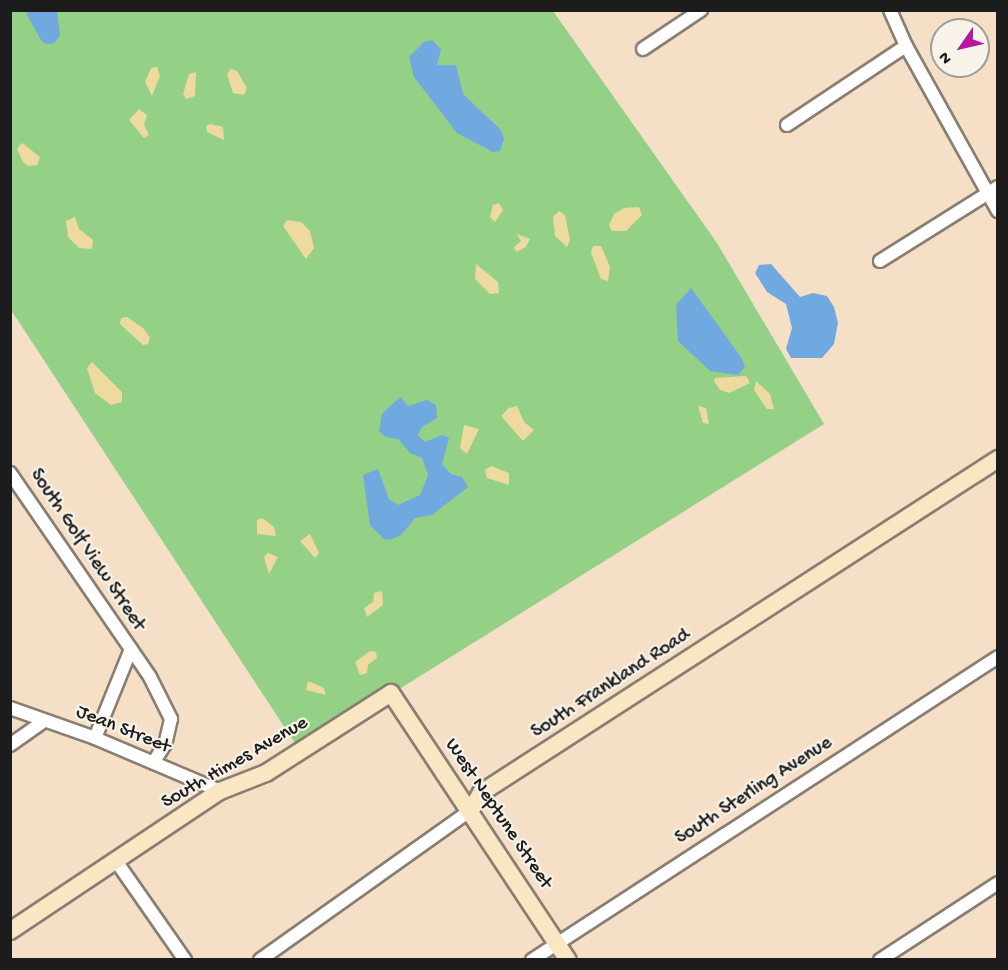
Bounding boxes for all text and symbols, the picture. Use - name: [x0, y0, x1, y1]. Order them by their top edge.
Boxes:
- north arrow: [930, 18, 990, 78]
- text: N: [936, 48, 957, 67]
- street label: South Golf View Street: [24, 464, 150, 636]
- street label: South Frankland Road: [527, 624, 695, 744]
- street label: Jean Street: [72, 700, 174, 760]
- street label: South Himes Avenue: [157, 711, 313, 815]
- street label: South Sterling Avenue: [671, 731, 837, 851]
- street label: West Neptune Street: [439, 734, 557, 894]

